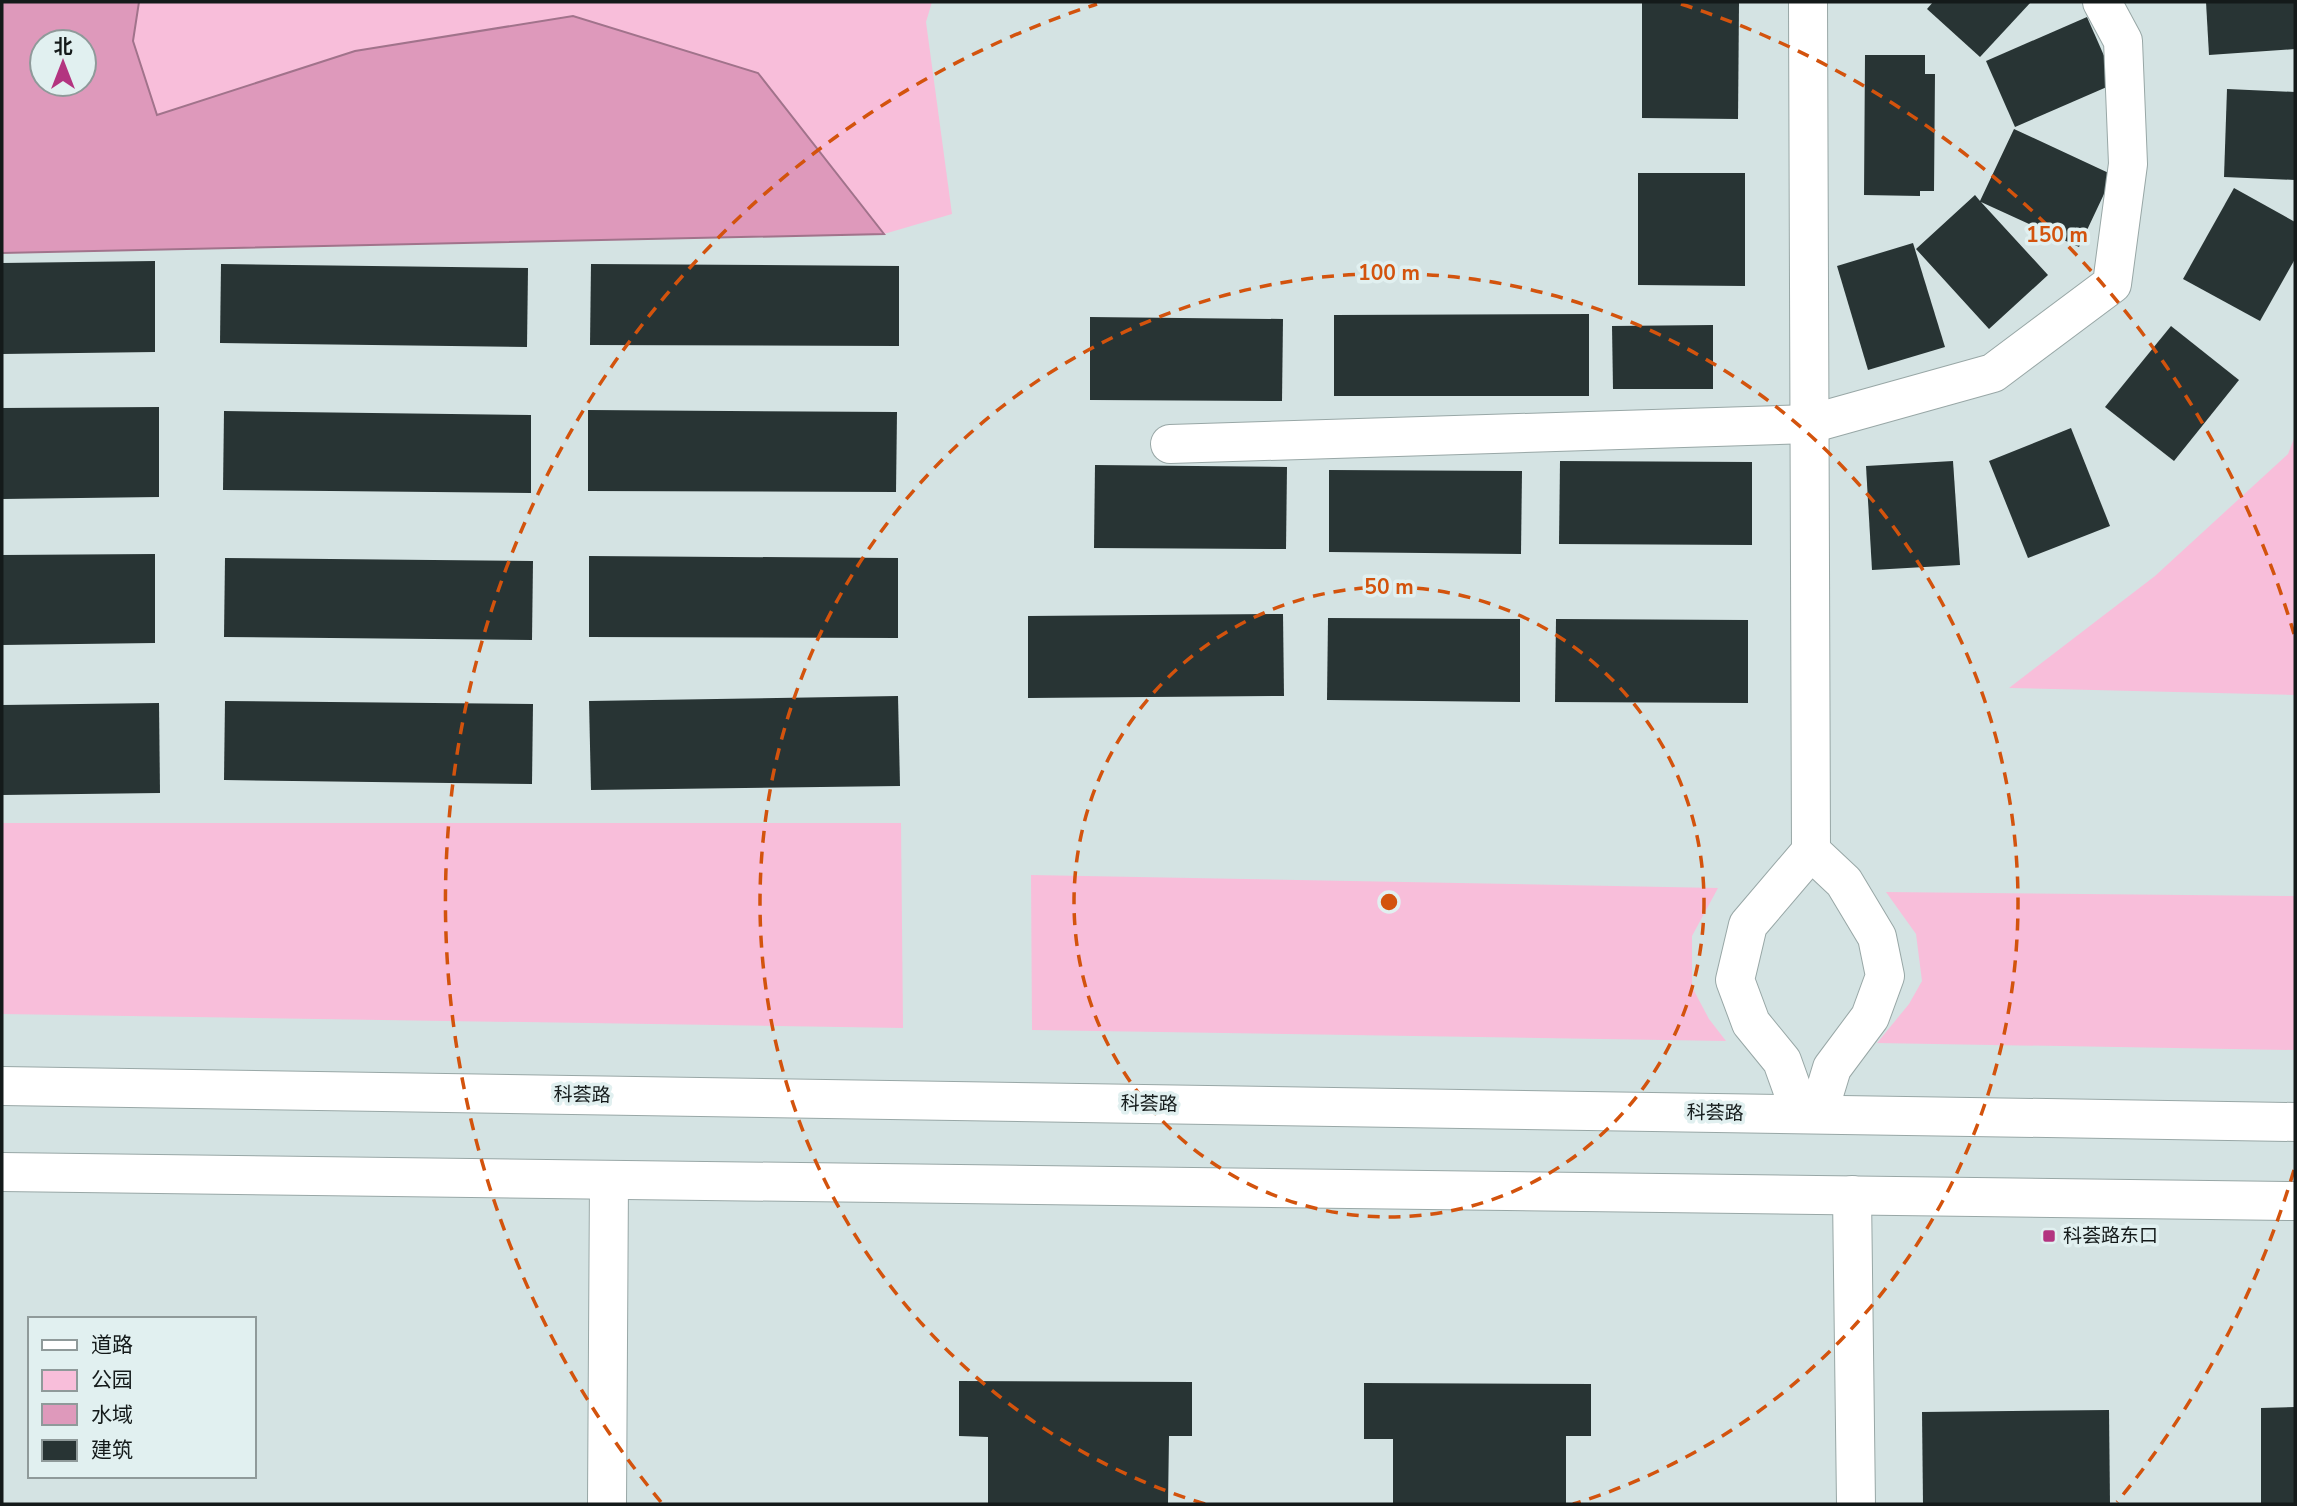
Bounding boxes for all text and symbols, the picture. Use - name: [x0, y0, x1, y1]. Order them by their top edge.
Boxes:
- north arrow: [28, 28, 98, 98]
- text: 北: [53, 34, 73, 60]
- text: 150 m: [2026, 221, 2088, 249]
- text: 100 m: [1358, 259, 1420, 287]
- text: 50 m: [1364, 573, 1414, 601]
- centre of rings: [1377, 890, 1401, 914]
- street label: 科荟路: [553, 1082, 611, 1108]
- street label: 科荟路: [1120, 1091, 1178, 1117]
- street label: 科荟路: [1686, 1100, 1744, 1126]
- place label: 科荟路东口: [2063, 1223, 2158, 1249]
- marker: 科荟路东口: [2041, 1228, 2057, 1244]
- legend: [28, 1317, 256, 1478]
- text: 道路: [91, 1331, 133, 1359]
- text: 公园: [91, 1366, 133, 1394]
- text: 水域: [91, 1401, 133, 1429]
- text: 建筑: [91, 1436, 133, 1464]

